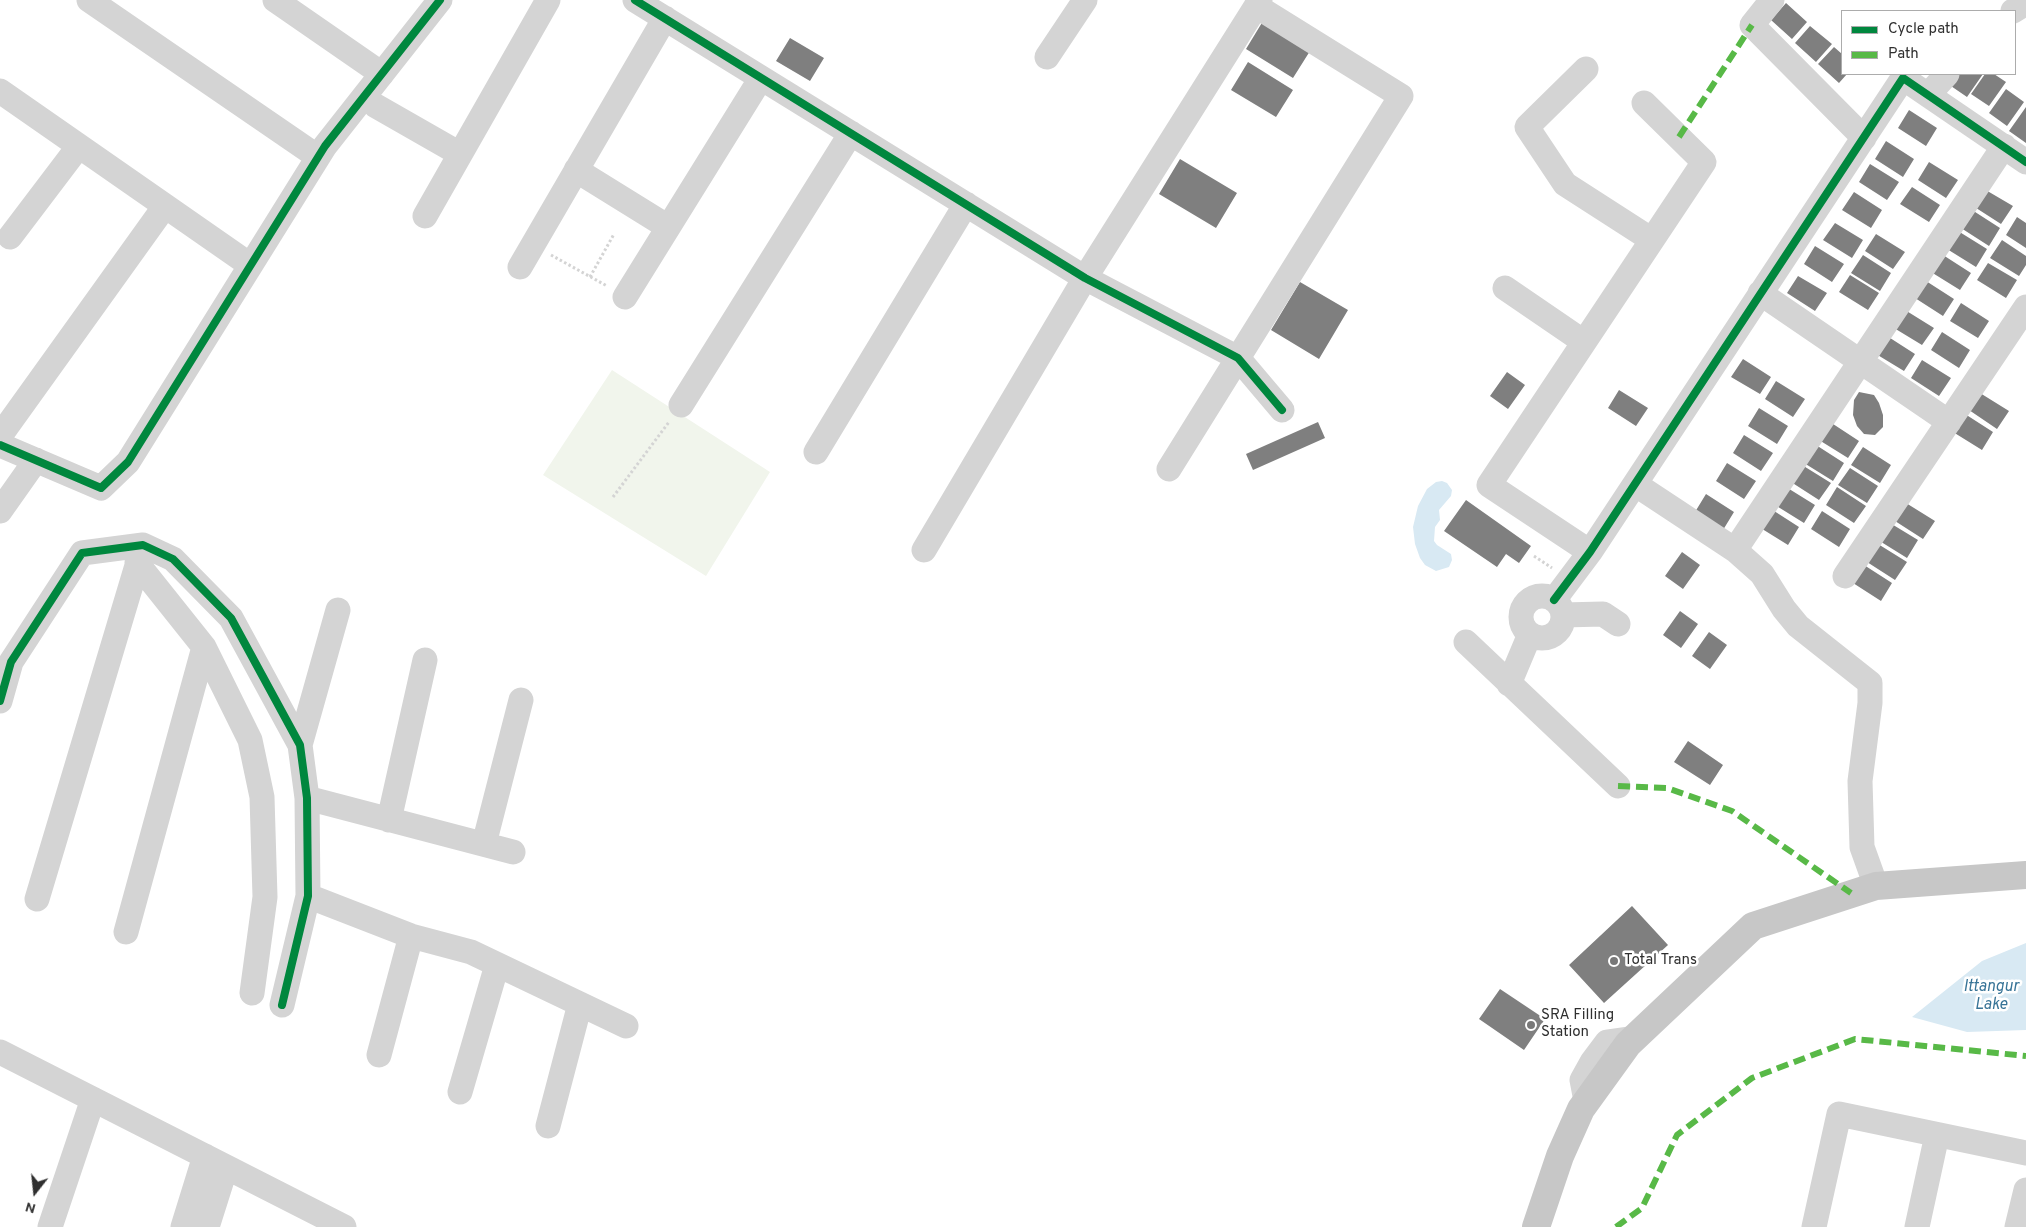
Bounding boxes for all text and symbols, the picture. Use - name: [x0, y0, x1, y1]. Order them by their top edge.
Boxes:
- legend: [1841, 10, 2016, 75]
- text: Cycle path: [1888, 20, 1959, 39]
- text: Path: [1888, 45, 1919, 64]
- place label: Total Trans: [1624, 952, 1697, 970]
- marker: Total Trans: [1608, 955, 1620, 967]
- water label: Ittangur Lake: [1963, 978, 2019, 1016]
- place label: SRA Filling Station: [1541, 1007, 1614, 1042]
- marker: SRA Filling Station: [1525, 1019, 1537, 1031]
- north arrow: [10, 1167, 60, 1217]
- text: N: [24, 1197, 38, 1216]

